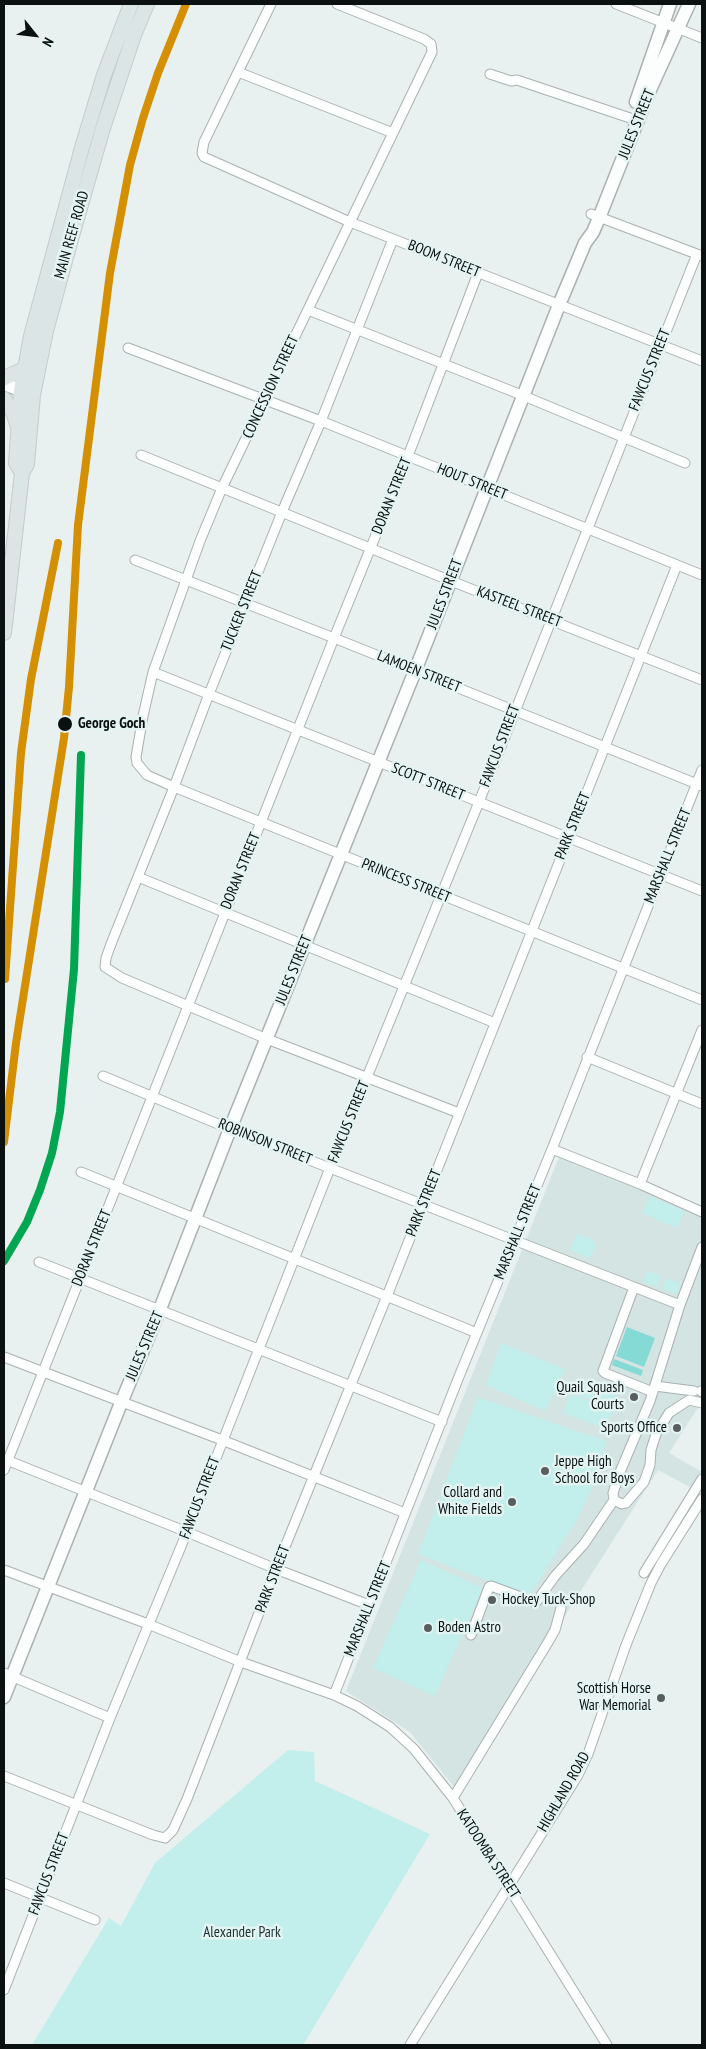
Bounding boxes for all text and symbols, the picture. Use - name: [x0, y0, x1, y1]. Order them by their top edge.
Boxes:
- north arrow: [10, 10, 60, 60]
- text: N: [38, 35, 58, 50]
- street label: JULES STREET: [615, 87, 659, 161]
- street label: MAIN REEF ROAD: [51, 189, 93, 281]
- street label: BOOM STREET: [405, 236, 483, 282]
- street label: FAWCUS STREET: [625, 326, 675, 414]
- street label: CONCESSION STREET: [239, 333, 303, 441]
- street label: DORAN STREET: [368, 455, 416, 537]
- street label: HOUT STREET: [434, 460, 510, 504]
- street label: JULES STREET: [423, 556, 467, 632]
- street label: TUCKER STREET: [218, 568, 266, 654]
- street label: KASTEEL STREET: [474, 583, 564, 631]
- street label: LAMOEN STREET: [374, 647, 464, 697]
- street label: FAWCUS STREET: [476, 702, 524, 790]
- marker: George Goch: [56, 715, 74, 733]
- place label: George Goch: [78, 715, 145, 733]
- street label: SCOTT STREET: [389, 759, 467, 805]
- street label: PARK STREET: [551, 790, 595, 862]
- street label: MARSHALL STREET: [641, 806, 695, 906]
- street label: DORAN STREET: [217, 830, 265, 912]
- street label: PRINCESS STREET: [359, 855, 453, 907]
- street label: JULES STREET: [272, 933, 316, 1007]
- street label: FAWCUS STREET: [324, 1078, 374, 1166]
- street label: ROBINSON STREET: [216, 1115, 314, 1169]
- street label: PARK STREET: [402, 1167, 446, 1239]
- street label: MARSHALL STREET: [491, 1182, 545, 1282]
- street label: DORAN STREET: [68, 1207, 116, 1289]
- street label: JULES STREET: [122, 1309, 168, 1383]
- place label: Quail Squash Courts: [556, 1379, 624, 1414]
- marker: Quail Squash Courts: [628, 1391, 640, 1403]
- place label: Sports Office: [601, 1419, 667, 1437]
- marker: Sports Office: [671, 1422, 683, 1434]
- place label: Jeppe High School for Boys: [555, 1453, 635, 1488]
- street label: FAWCUS STREET: [176, 1454, 224, 1542]
- marker: Jeppe High School for Boys: [539, 1465, 551, 1477]
- place label: Collard and White Fields: [438, 1484, 502, 1519]
- marker: Collard and White Fields: [506, 1496, 518, 1508]
- street label: PARK STREET: [252, 1543, 294, 1615]
- street label: MARSHALL STREET: [341, 1559, 395, 1659]
- place label: Hockey Tuck-Shop: [502, 1591, 595, 1609]
- marker: Hockey Tuck-Shop: [486, 1594, 498, 1606]
- place label: Boden Astro: [438, 1619, 501, 1637]
- marker: Boden Astro: [422, 1622, 434, 1634]
- place label: Scottish Horse War Memorial: [577, 1680, 651, 1715]
- marker: Scottish Horse War Memorial: [655, 1692, 667, 1704]
- street label: HIGHLAND ROAD: [534, 1749, 594, 1835]
- street label: KATOOMBA STREET: [452, 1806, 524, 1902]
- street label: FAWCUS STREET: [25, 1830, 73, 1918]
- park label: Alexander Park: [203, 1924, 281, 1942]

